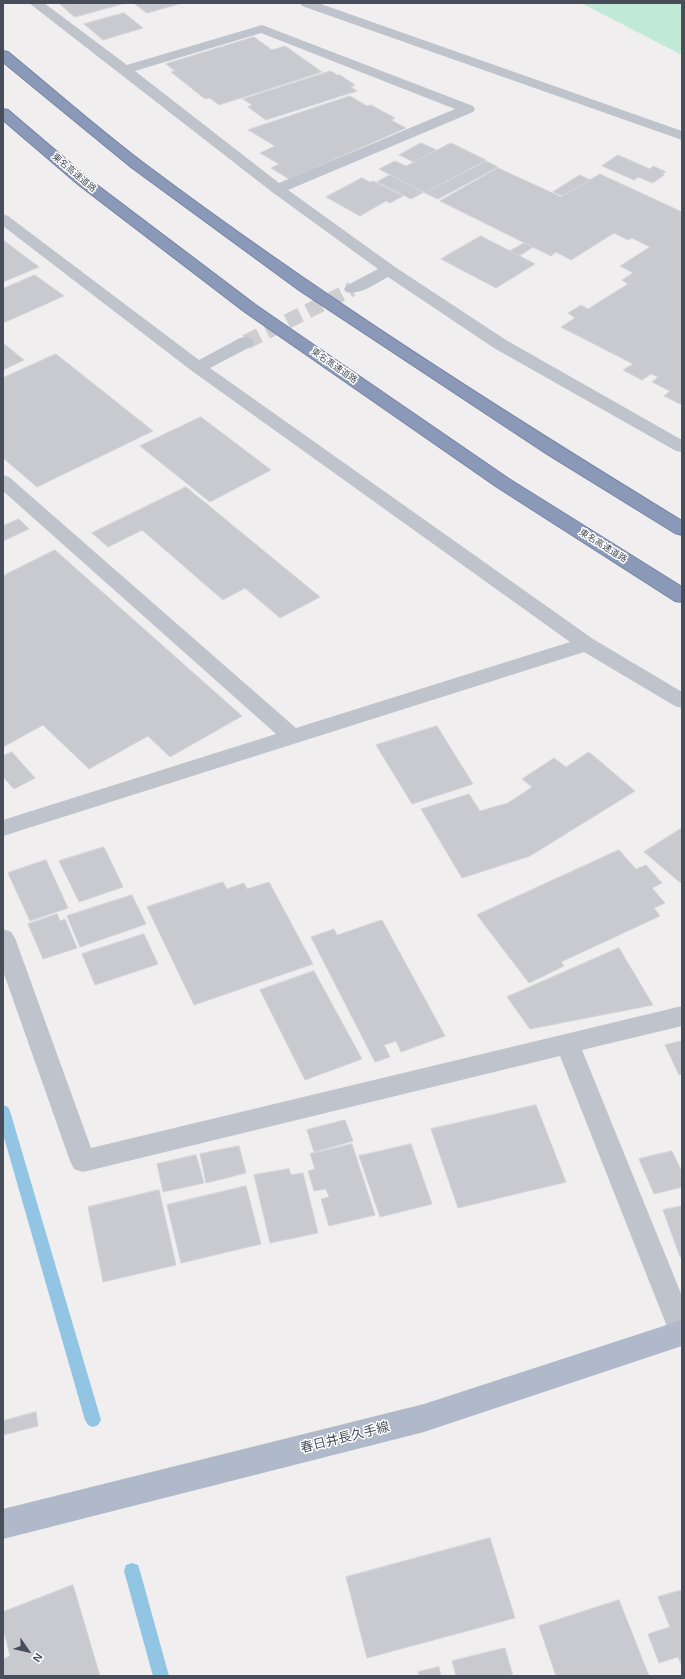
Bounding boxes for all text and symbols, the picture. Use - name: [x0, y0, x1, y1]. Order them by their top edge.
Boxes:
- street label: 東名高速道路: [50, 152, 98, 194]
- street label: 東名高速道路: [309, 346, 359, 386]
- street label: 東名高速道路: [577, 527, 629, 565]
- street label: 春日井長久手線: [299, 1419, 391, 1457]
- north arrow: [8, 1631, 48, 1671]
- text: N: [31, 1651, 45, 1664]

